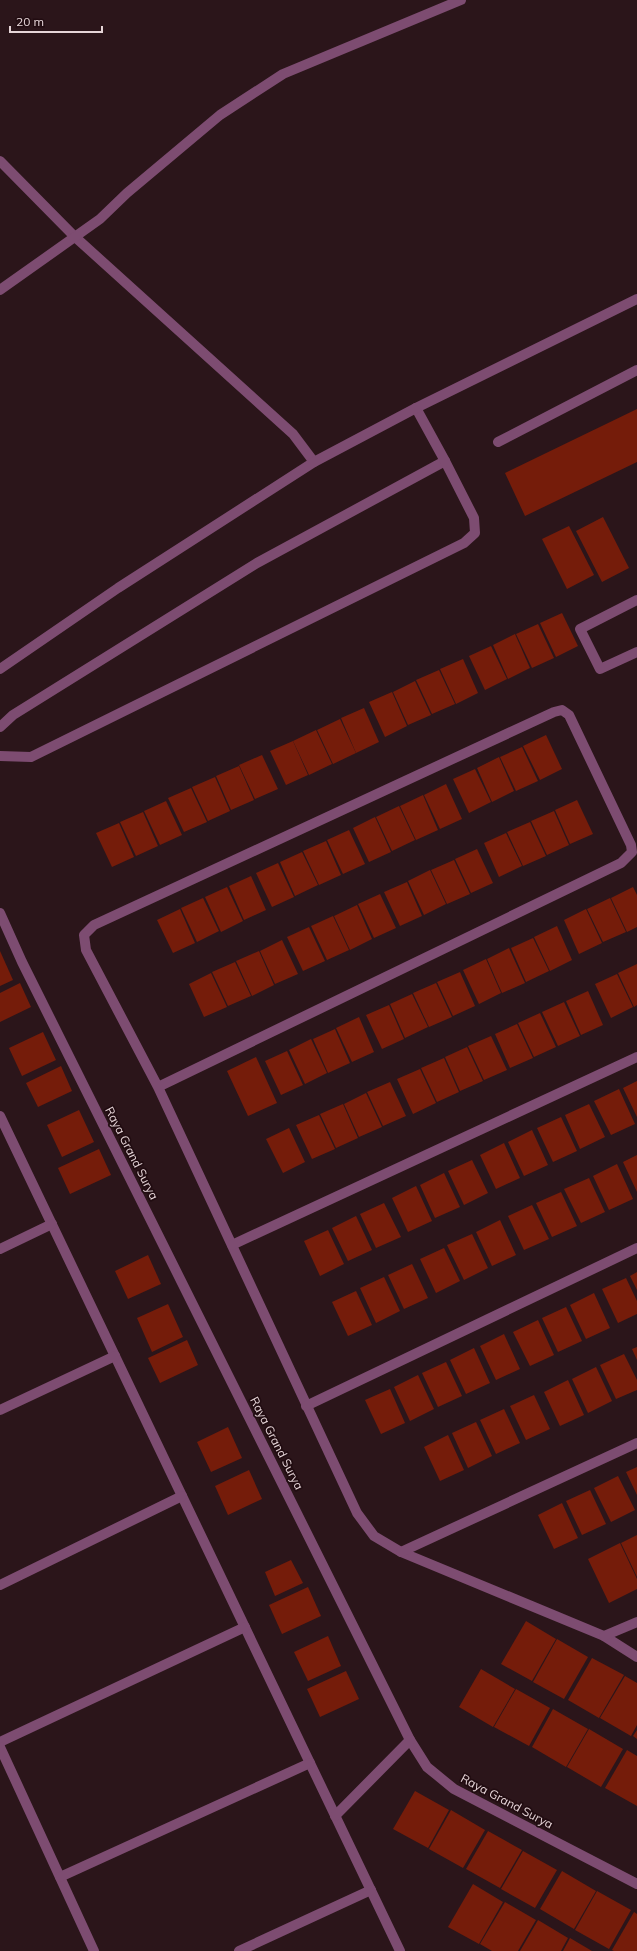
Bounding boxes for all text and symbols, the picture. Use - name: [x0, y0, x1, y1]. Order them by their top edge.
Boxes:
- scale bar: [10, 8, 102, 34]
- text: 20 m: [16, 14, 44, 29]
- street label: Raya Grand Surya: [102, 1104, 162, 1202]
- street label: Raya Grand Surya: [247, 1394, 307, 1492]
- street label: Raya Grand Surya: [458, 1770, 556, 1832]

